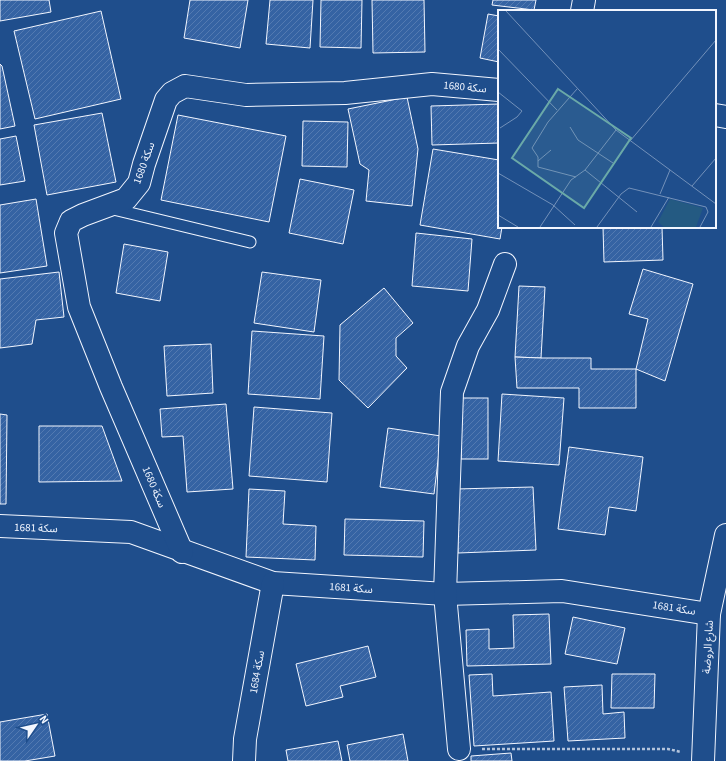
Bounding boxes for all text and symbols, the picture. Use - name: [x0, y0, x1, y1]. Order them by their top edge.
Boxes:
- inset map: [498, 10, 716, 228]
- street label: سكة 1680: [443, 78, 488, 96]
- street label: سكة 1680: [129, 140, 159, 186]
- street label: سكة 1680: [139, 464, 170, 510]
- street label: سكة 1681: [14, 520, 58, 536]
- street label: سكة 1681: [329, 579, 374, 597]
- street label: سكة 1681: [651, 597, 697, 619]
- street label: شارع الروضة: [699, 619, 717, 674]
- street label: سكة 1684: [246, 649, 268, 695]
- north arrow: [16, 705, 56, 745]
- text: N: [36, 712, 52, 727]

